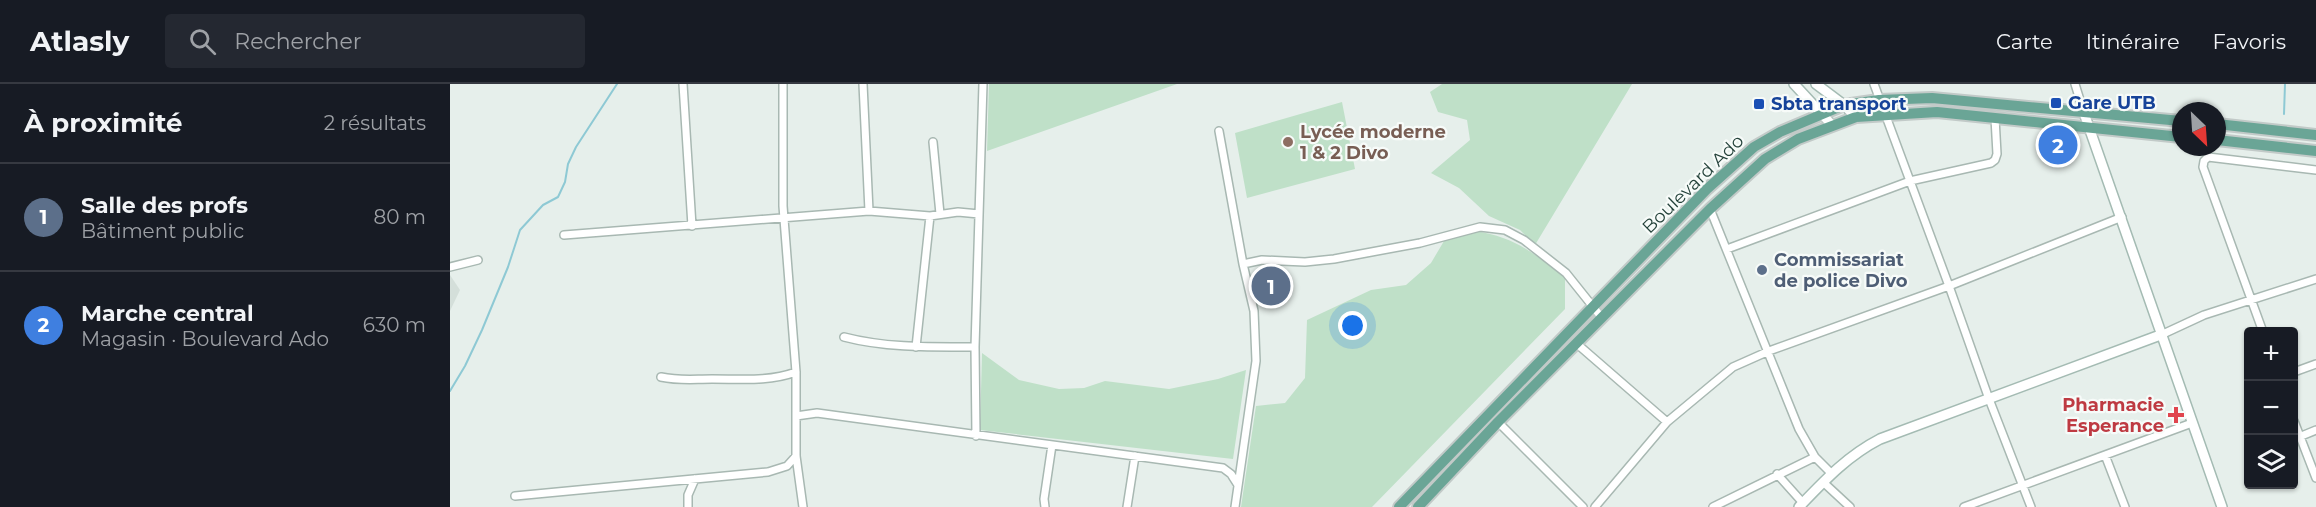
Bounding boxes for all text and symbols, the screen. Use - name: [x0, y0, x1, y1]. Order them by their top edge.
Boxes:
- search box: [165, 14, 585, 68]
- text: Atlasly: [30, 24, 129, 58]
- icon: search: [186, 25, 219, 58]
- text: Rechercher: [234, 28, 362, 55]
- text: Carte: [1996, 29, 2053, 54]
- text: Itinéraire: [2086, 29, 2180, 54]
- text: Favoris: [2213, 29, 2286, 54]
- place label: Gare UTB: [2068, 92, 2156, 114]
- place label: Sbta transport: [1771, 93, 1907, 115]
- marker: Gare UTB: [2049, 96, 2063, 110]
- marker: Sbta transport: [1752, 97, 1766, 111]
- north arrow: [2172, 102, 2226, 156]
- text: À proximité: [24, 107, 183, 139]
- text: 2 résultats: [324, 111, 426, 135]
- place label: Lycée moderne 1 & 2 Divo: [1300, 121, 1446, 164]
- pin: 2: [2038, 122, 2078, 168]
- street label: Boulevard Ado: [1638, 130, 1748, 238]
- marker: Lycée moderne 1 & 2 Divo: [1281, 135, 1295, 149]
- text: Salle des profs: [81, 192, 248, 219]
- text: 1: [40, 205, 47, 229]
- text: 80 m: [374, 205, 426, 229]
- text: Bâtiment public: [81, 219, 244, 243]
- place label: Commissariat de police Divo: [1774, 249, 1908, 292]
- marker: Commissariat de police Divo: [1755, 263, 1769, 277]
- pin: 1: [1252, 264, 1290, 308]
- text: Marche central: [81, 300, 254, 327]
- your location: [1338, 311, 1367, 340]
- text: 2: [38, 313, 49, 337]
- text: 630 m: [363, 313, 426, 337]
- text: Magasin · Boulevard Ado: [81, 327, 329, 351]
- map controls: [2244, 327, 2298, 489]
- button: +: [2244, 327, 2298, 381]
- button: −: [2244, 381, 2298, 435]
- place label: Pharmacie Esperance: [2062, 394, 2164, 437]
- marker: Pharmacie Esperance: [2169, 408, 2183, 422]
- button: layers: [2244, 435, 2298, 489]

